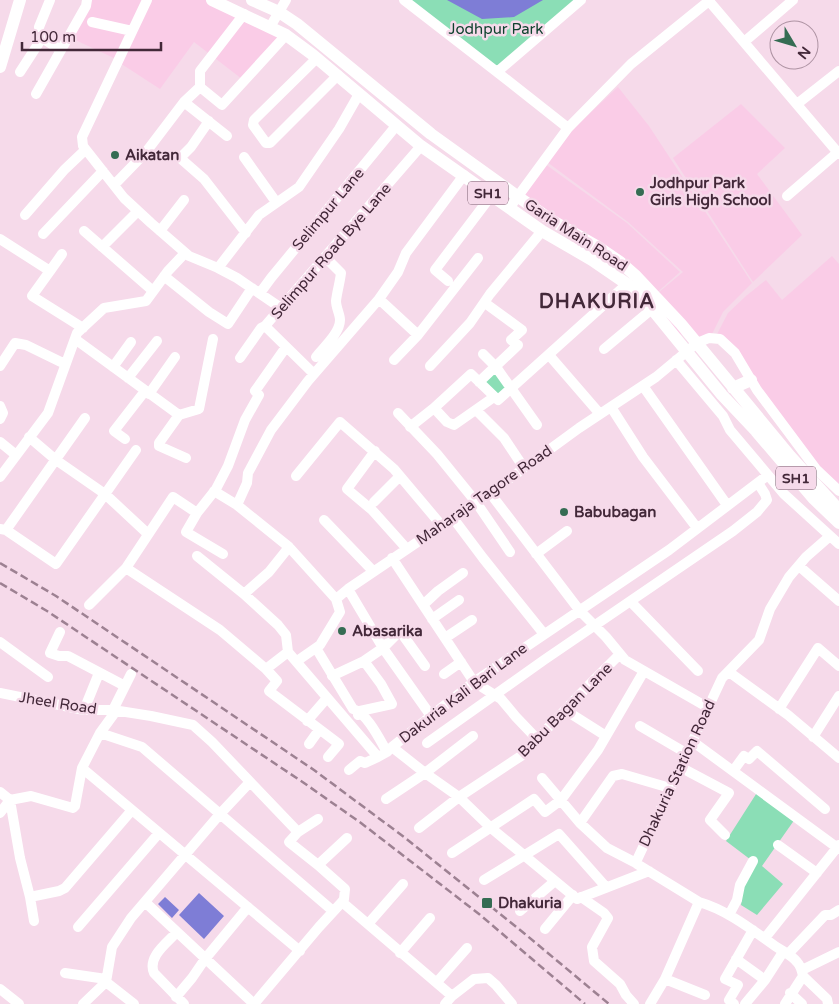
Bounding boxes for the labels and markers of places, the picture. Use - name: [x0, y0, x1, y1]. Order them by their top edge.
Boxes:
- place label: Aikatan: [125, 146, 179, 164]
- marker: Aikatan: [109, 149, 121, 161]
- place label: Jodhpur Park Girls High School: [649, 174, 771, 210]
- marker: Jodhpur Park Girls High School: [634, 186, 646, 198]
- place label: Babubagan: [574, 503, 656, 522]
- marker: Babubagan: [558, 506, 570, 518]
- place label: Abasarika: [352, 622, 423, 640]
- marker: Abasarika: [336, 625, 348, 637]
- place label: Dhakuria: [498, 894, 562, 912]
- marker: Dhakuria: [480, 896, 494, 910]

